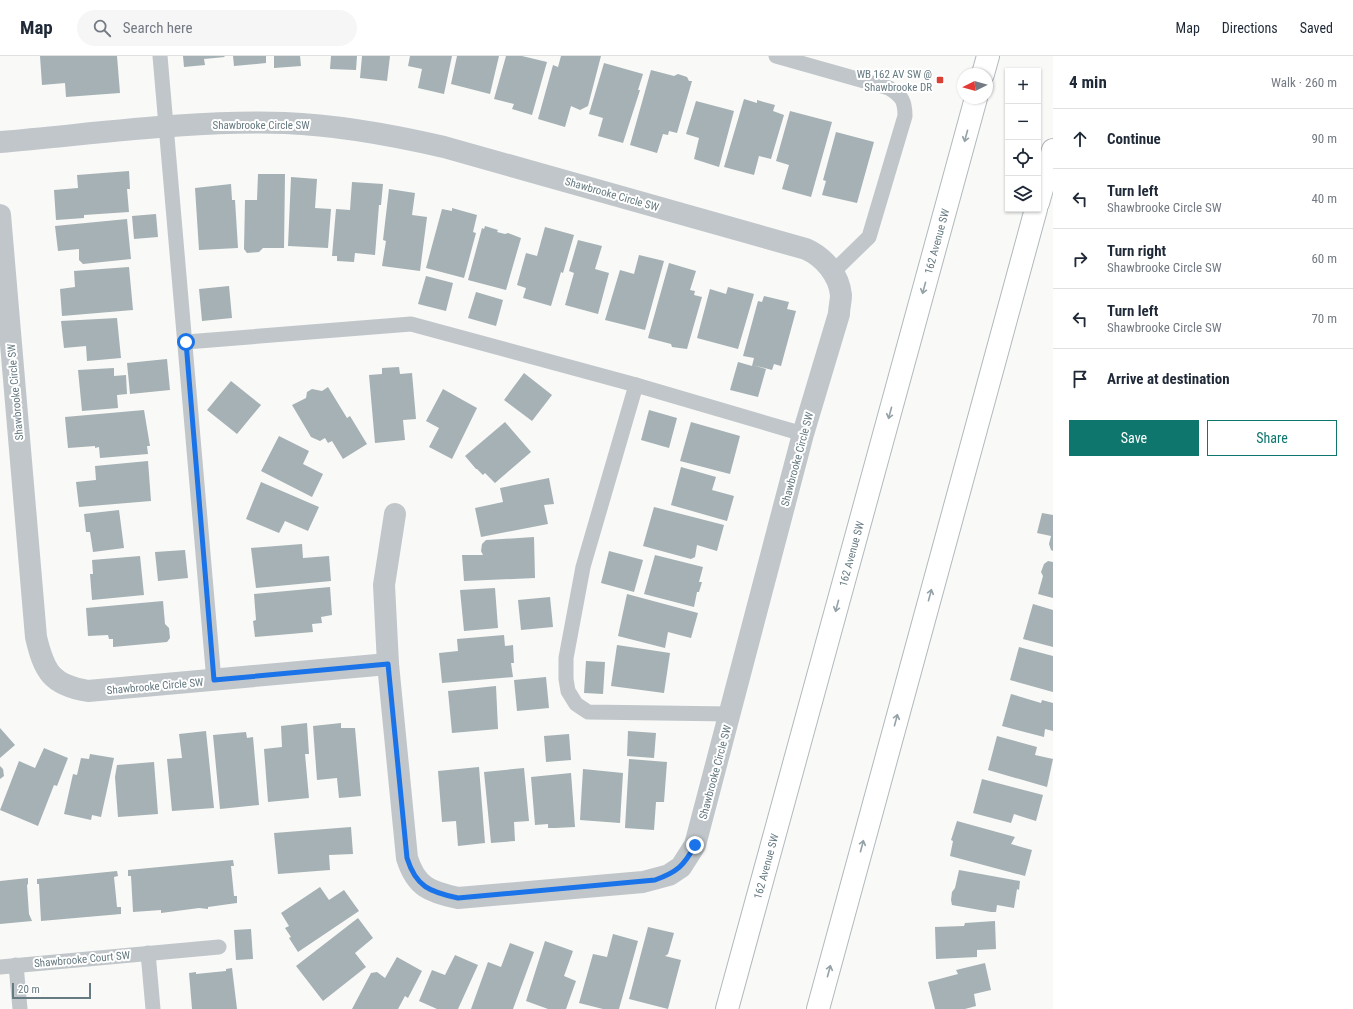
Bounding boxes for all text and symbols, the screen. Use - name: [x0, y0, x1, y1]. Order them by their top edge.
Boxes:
- search box: [77, 10, 357, 46]
- text: Map: [20, 16, 53, 39]
- icon: search: [91, 17, 113, 39]
- text: Search here: [123, 19, 193, 37]
- text: Map: [1176, 20, 1200, 36]
- text: Directions: [1222, 20, 1278, 36]
- text: Saved: [1300, 20, 1333, 36]
- place label: WB 162 AV SW @ Shawbrooke DR: [857, 68, 932, 94]
- north arrow: [957, 68, 993, 104]
- map controls: [1005, 68, 1041, 212]
- button: +: [1005, 68, 1041, 104]
- text: 4 min: [1069, 72, 1107, 92]
- marker: WB 162 AV SW @ Shawbrooke DR: [935, 75, 945, 85]
- text: Walk · 260 m: [1271, 75, 1337, 90]
- button: −: [1005, 104, 1041, 140]
- street label: Shawbrooke Circle SW: [212, 119, 310, 132]
- icon: ahead: [1069, 128, 1091, 150]
- one-way arrow: [962, 129, 969, 142]
- text: Continue: [1107, 130, 1161, 148]
- text: 90 m: [1311, 131, 1337, 146]
- button: locate: [1005, 140, 1041, 176]
- street label: Shawbrooke Circle SW: [563, 175, 661, 214]
- button: layers: [1005, 176, 1041, 212]
- text: Turn left: [1107, 182, 1158, 200]
- icon: left: [1069, 188, 1091, 210]
- text: 40 m: [1311, 191, 1337, 206]
- text: Shawbrooke Circle SW: [1107, 200, 1222, 215]
- street label: 162 Avenue SW: [922, 207, 953, 275]
- text: Turn right: [1107, 242, 1166, 260]
- icon: right: [1069, 248, 1091, 270]
- text: 60 m: [1311, 251, 1337, 266]
- text: Shawbrooke Circle SW: [1107, 260, 1222, 275]
- one-way arrow: [920, 281, 927, 294]
- text: Turn left: [1107, 302, 1158, 320]
- icon: left: [1069, 308, 1091, 330]
- text: 70 m: [1311, 311, 1337, 326]
- text: Shawbrooke Circle SW: [1107, 320, 1222, 335]
- route start: [177, 333, 195, 351]
- street label: Shawbrooke Circle SW: [5, 342, 26, 441]
- icon: arrive: [1069, 368, 1091, 390]
- text: Arrive at destination: [1107, 370, 1230, 388]
- one-way arrow: [886, 407, 893, 420]
- street label: Shawbrooke Circle SW: [779, 410, 816, 508]
- button: Save: [1069, 420, 1199, 456]
- button: Share: [1207, 420, 1337, 456]
- street label: 162 Avenue SW: [837, 519, 867, 588]
- one-way arrow: [927, 589, 934, 602]
- one-way arrow: [833, 600, 840, 613]
- street label: Shawbrooke Circle SW: [106, 676, 205, 697]
- one-way arrow: [893, 714, 901, 727]
- street label: Shawbrooke Circle SW: [697, 723, 734, 821]
- street label: 162 Avenue SW: [751, 832, 782, 900]
- route end: [686, 836, 704, 854]
- one-way arrow: [859, 840, 867, 853]
- street label: Shawbrooke Court SW: [34, 949, 131, 970]
- one-way arrow: [825, 965, 833, 978]
- scale bar: [12, 981, 91, 1000]
- text: 20 m: [18, 983, 40, 996]

